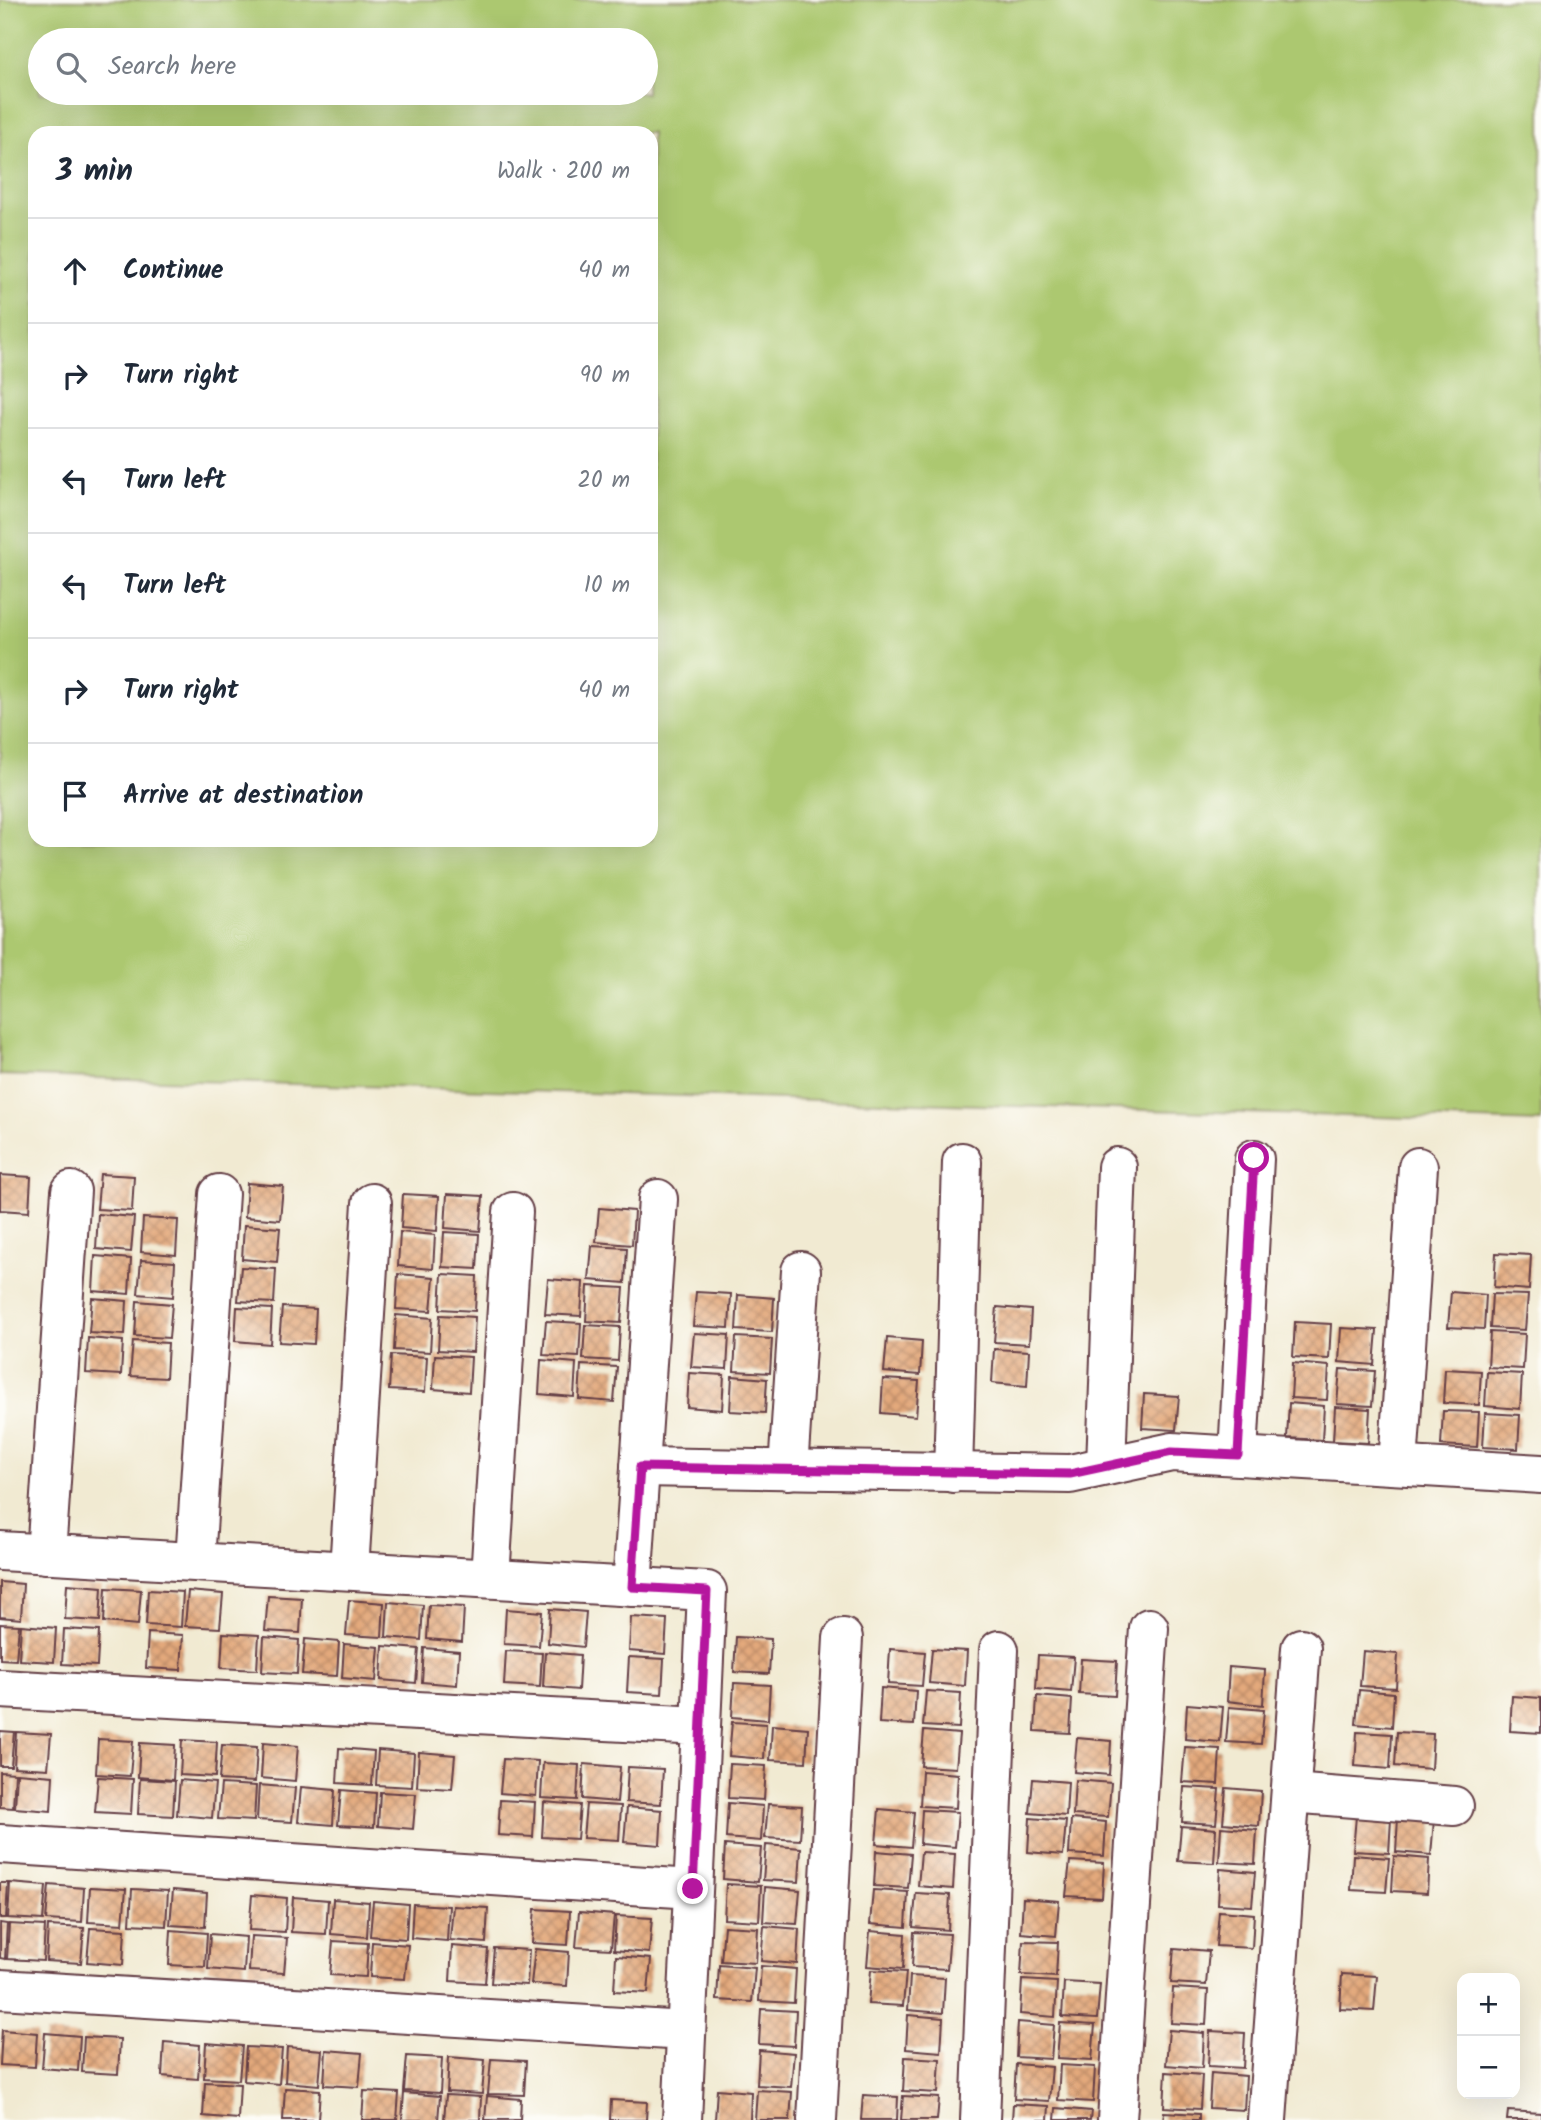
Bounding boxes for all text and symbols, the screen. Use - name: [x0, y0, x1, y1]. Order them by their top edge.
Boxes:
- search box: [28, 28, 658, 105]
- text: Search here: [108, 46, 236, 88]
- icon: search: [52, 48, 90, 86]
- text: 3 min: [56, 148, 133, 196]
- text: Walk · 200 m: [497, 154, 630, 190]
- text: Continue: [123, 250, 224, 292]
- icon: ahead: [56, 252, 94, 290]
- text: 40 m: [578, 253, 630, 289]
- text: Turn right: [123, 355, 239, 397]
- icon: right: [56, 357, 94, 395]
- text: 90 m: [580, 358, 630, 394]
- text: Turn left: [123, 460, 226, 502]
- icon: left: [56, 462, 94, 500]
- text: 20 m: [578, 463, 630, 499]
- text: Turn left: [123, 565, 226, 607]
- icon: left: [56, 567, 94, 605]
- text: 10 m: [584, 568, 630, 604]
- text: Turn right: [123, 670, 239, 712]
- icon: right: [56, 672, 94, 710]
- text: 40 m: [578, 673, 630, 709]
- text: Arrive at destination: [123, 775, 363, 817]
- icon: arrive: [56, 777, 94, 815]
- route start: [1238, 1142, 1269, 1173]
- route end: [677, 1873, 708, 1904]
- map controls: [1457, 1973, 1520, 2099]
- button: +: [1457, 1973, 1520, 2036]
- button: −: [1457, 2036, 1520, 2099]

